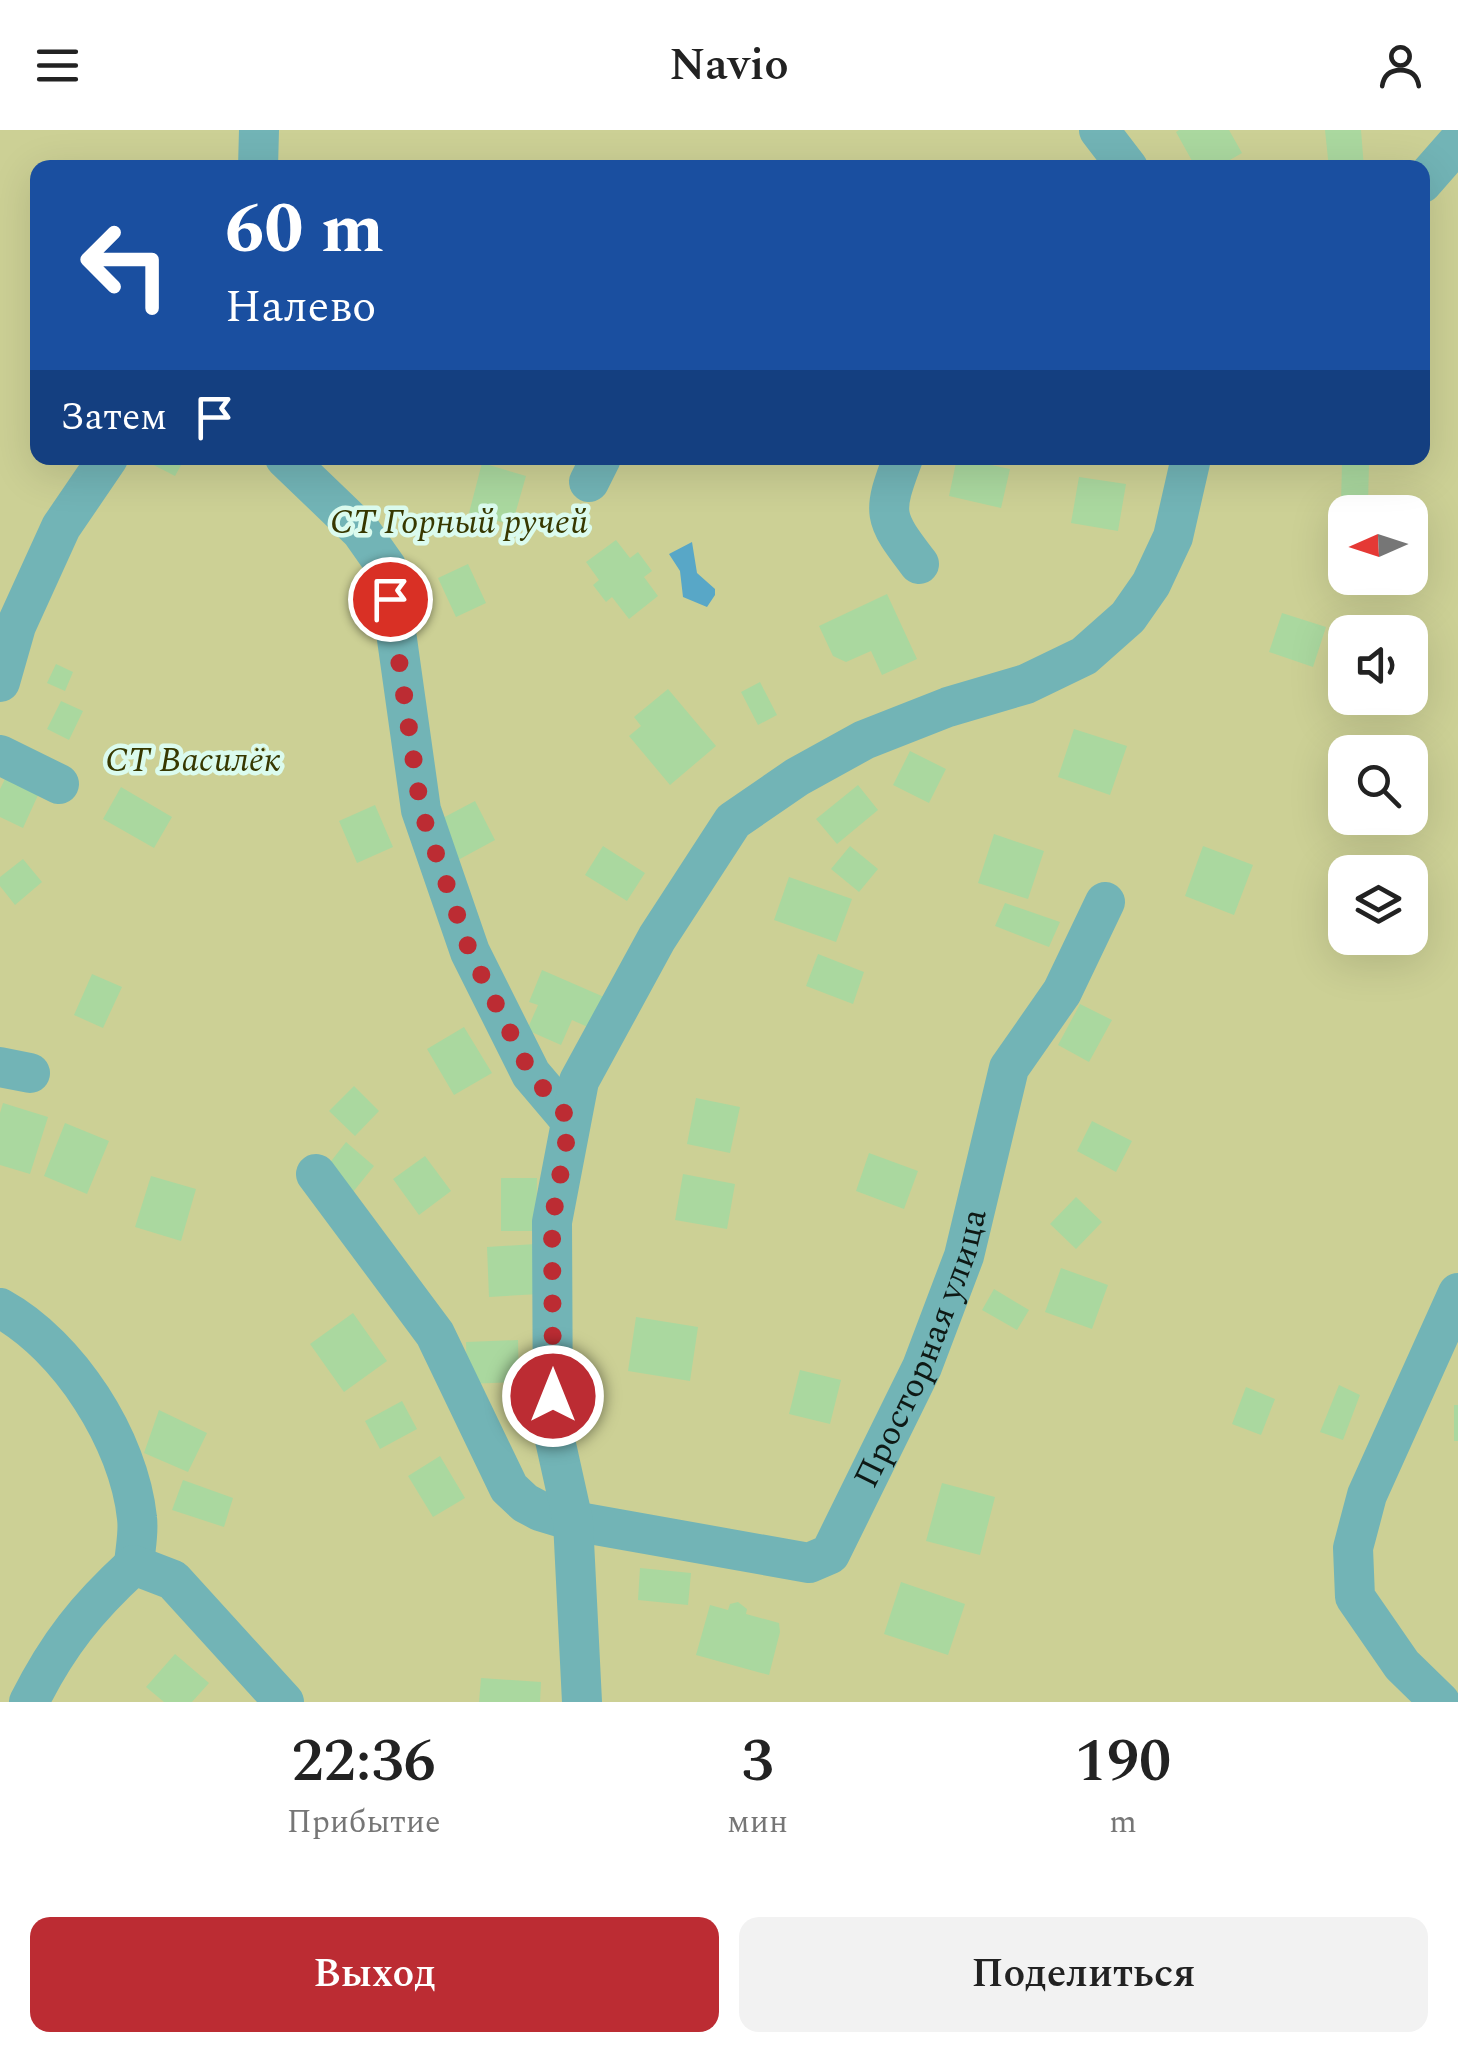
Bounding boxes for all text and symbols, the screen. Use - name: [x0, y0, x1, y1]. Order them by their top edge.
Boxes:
- text: Navio: [669, 31, 789, 100]
- icon: menu: [30, 38, 85, 93]
- icon: person: [1373, 38, 1428, 93]
- text: 60 m: [225, 177, 384, 283]
- icon: left: [60, 200, 190, 330]
- text: Налево: [225, 273, 376, 342]
- text: Затем: [60, 389, 167, 447]
- icon: arrive: [187, 390, 242, 445]
- north arrow: [1328, 495, 1428, 595]
- map controls: [1328, 495, 1428, 955]
- park label: СТ Горный ручей: [330, 496, 588, 549]
- pin: [348, 557, 433, 642]
- icon: arrive: [363, 572, 418, 627]
- button: sound: [1328, 615, 1428, 715]
- park label: СТ Василёк: [105, 734, 281, 787]
- button: search: [1328, 735, 1428, 835]
- button: layers: [1328, 855, 1428, 955]
- street label: Просторная улица: [840, 1203, 1001, 1497]
- position arrow: [501, 1344, 605, 1448]
- text: 22:36: [291, 1716, 436, 1808]
- text: 3: [742, 1716, 774, 1808]
- text: 190: [1075, 1716, 1171, 1808]
- text: Прибытие: [287, 1798, 440, 1847]
- text: мин: [727, 1798, 788, 1847]
- text: m: [1109, 1798, 1137, 1847]
- button: Выход: [30, 1917, 719, 2032]
- button: Поделиться: [739, 1917, 1428, 2032]

